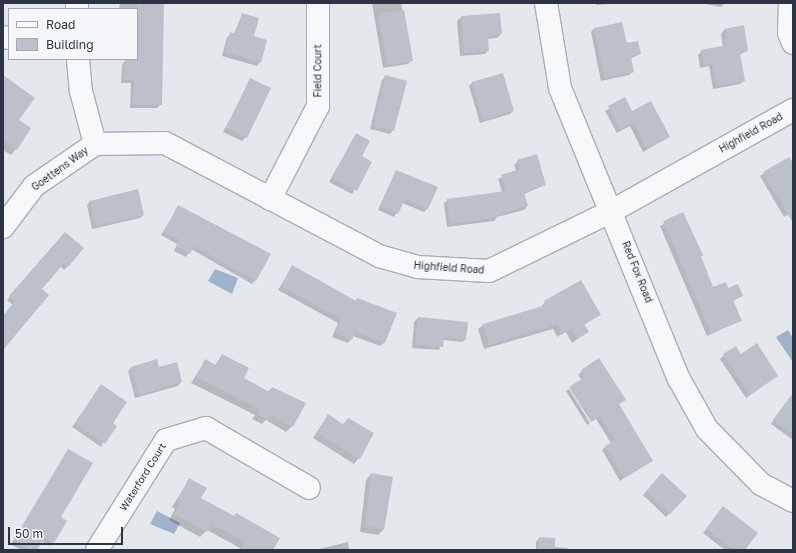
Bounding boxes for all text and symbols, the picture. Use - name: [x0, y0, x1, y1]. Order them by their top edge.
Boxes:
- legend: [8, 8, 138, 60]
- text: Road: [46, 17, 75, 32]
- text: Building: [46, 37, 94, 52]
- street label: Field Court: [312, 44, 324, 98]
- street label: Highfield Road: [717, 111, 785, 155]
- street label: Goettens Way: [29, 145, 91, 193]
- street label: Red Fox Road: [619, 239, 655, 305]
- street label: Highfield Road: [413, 260, 485, 276]
- street label: Waterford Court: [117, 441, 169, 513]
- scale bar: [10, 519, 125, 545]
- text: 50 m: [15, 526, 43, 541]

